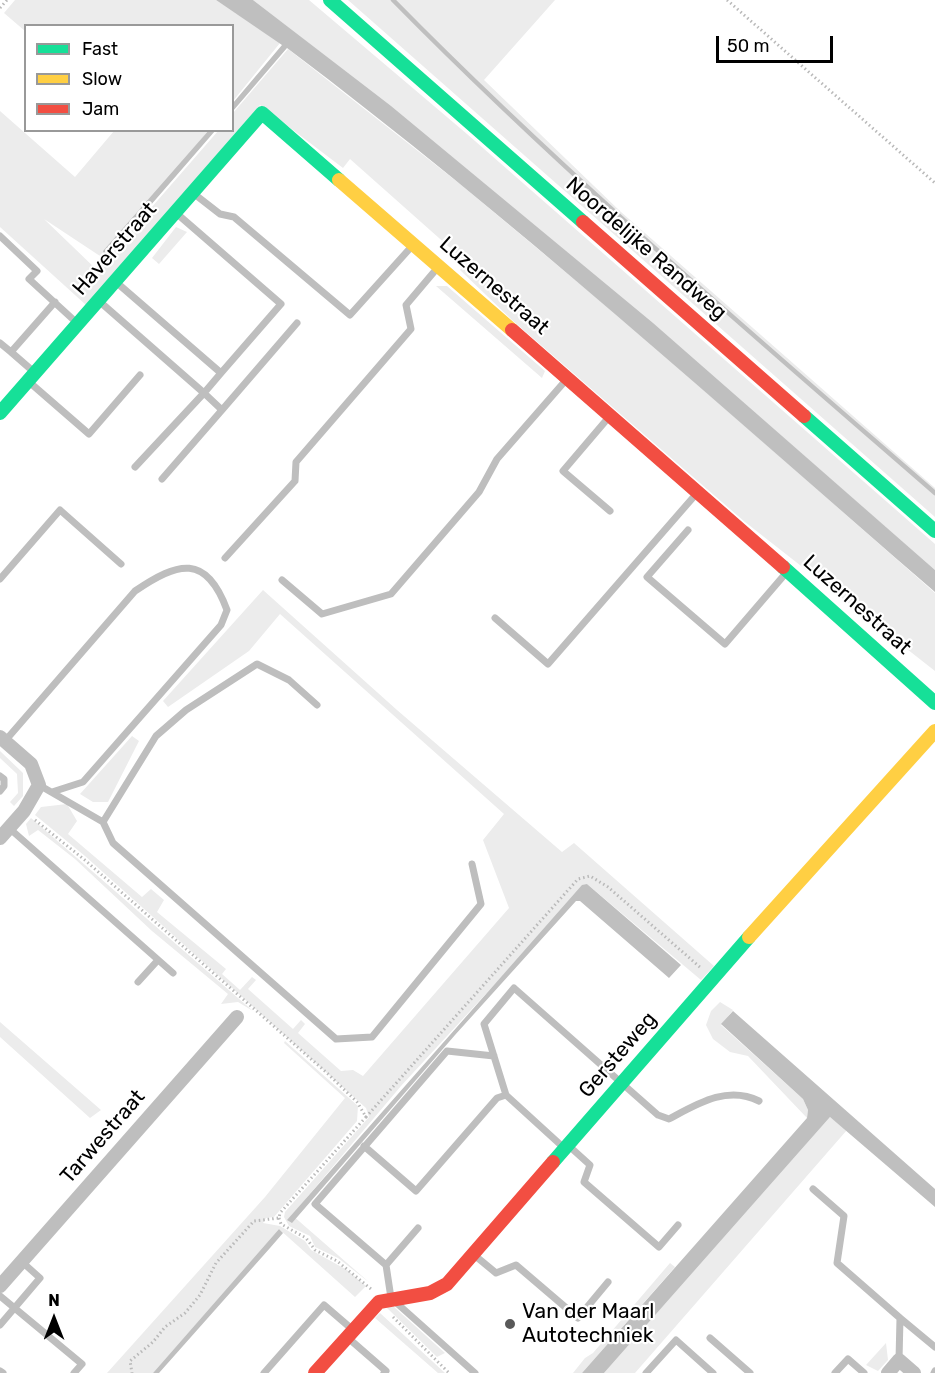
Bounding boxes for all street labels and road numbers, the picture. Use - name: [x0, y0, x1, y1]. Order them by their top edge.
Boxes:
- street label: Noordelijke Randweg: [560, 172, 732, 326]
- street label: Haverstraat: [68, 197, 162, 301]
- street label: Luzernestraat: [434, 232, 554, 340]
- street label: Luzernestraat: [798, 550, 916, 660]
- street label: Gersteweg: [574, 1007, 662, 1103]
- street label: Tarwestraat: [55, 1085, 151, 1189]

